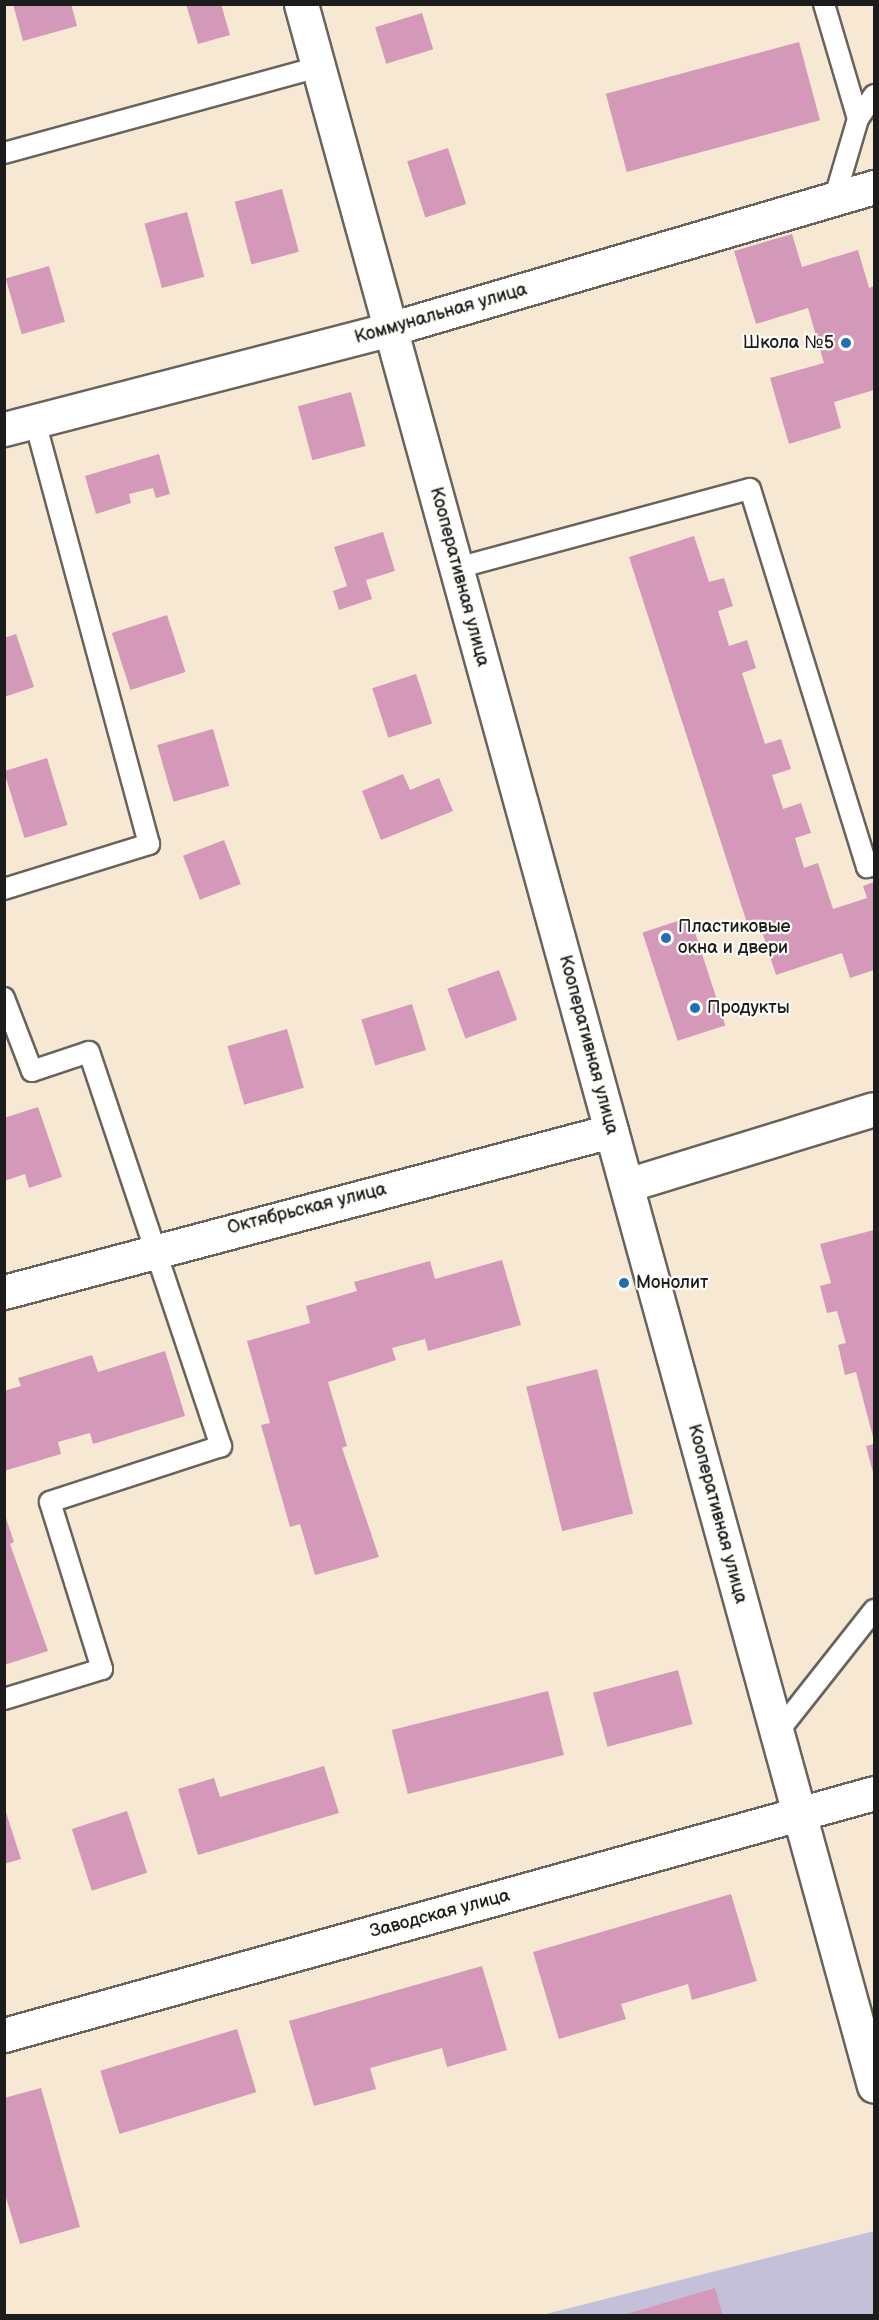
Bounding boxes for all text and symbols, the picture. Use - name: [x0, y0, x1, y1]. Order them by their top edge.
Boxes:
- street label: Коммунальная улица: [352, 279, 530, 349]
- place label: Школа №5: [743, 332, 834, 354]
- marker: Школа №5: [839, 336, 853, 350]
- street label: Кооперативная улица: [425, 485, 493, 669]
- place label: Пластиковые окна и двери: [678, 917, 791, 960]
- marker: Пластиковые окна и двери: [659, 931, 673, 945]
- street label: Кооперативная улица: [554, 953, 622, 1137]
- place label: Продукты: [707, 997, 790, 1019]
- marker: Продукты: [688, 1001, 702, 1015]
- street label: Октябрьская улица: [225, 1179, 389, 1239]
- place label: Монолит: [636, 1272, 708, 1294]
- marker: Монолит: [617, 1276, 631, 1290]
- street label: Кооперативная улица: [683, 1422, 751, 1606]
- street label: Заводская улица: [368, 1885, 512, 1943]

